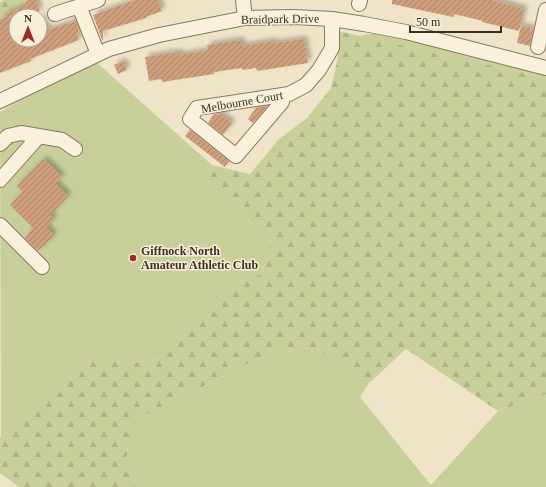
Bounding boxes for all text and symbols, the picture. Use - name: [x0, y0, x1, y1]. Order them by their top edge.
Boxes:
- north arrow: [8, 8, 48, 48]
- scale bar: [410, 8, 501, 34]
- street label: Braidpark Drive: [241, 11, 319, 27]
- text: N: [24, 12, 32, 24]
- text: 50 m: [416, 15, 441, 29]
- street label: Melbourne Court: [200, 88, 285, 116]
- place label: Giffnock North Amateur Athletic Club: [141, 244, 258, 272]
- marker: Giffnock North Amateur Athletic Club: [128, 253, 138, 263]

